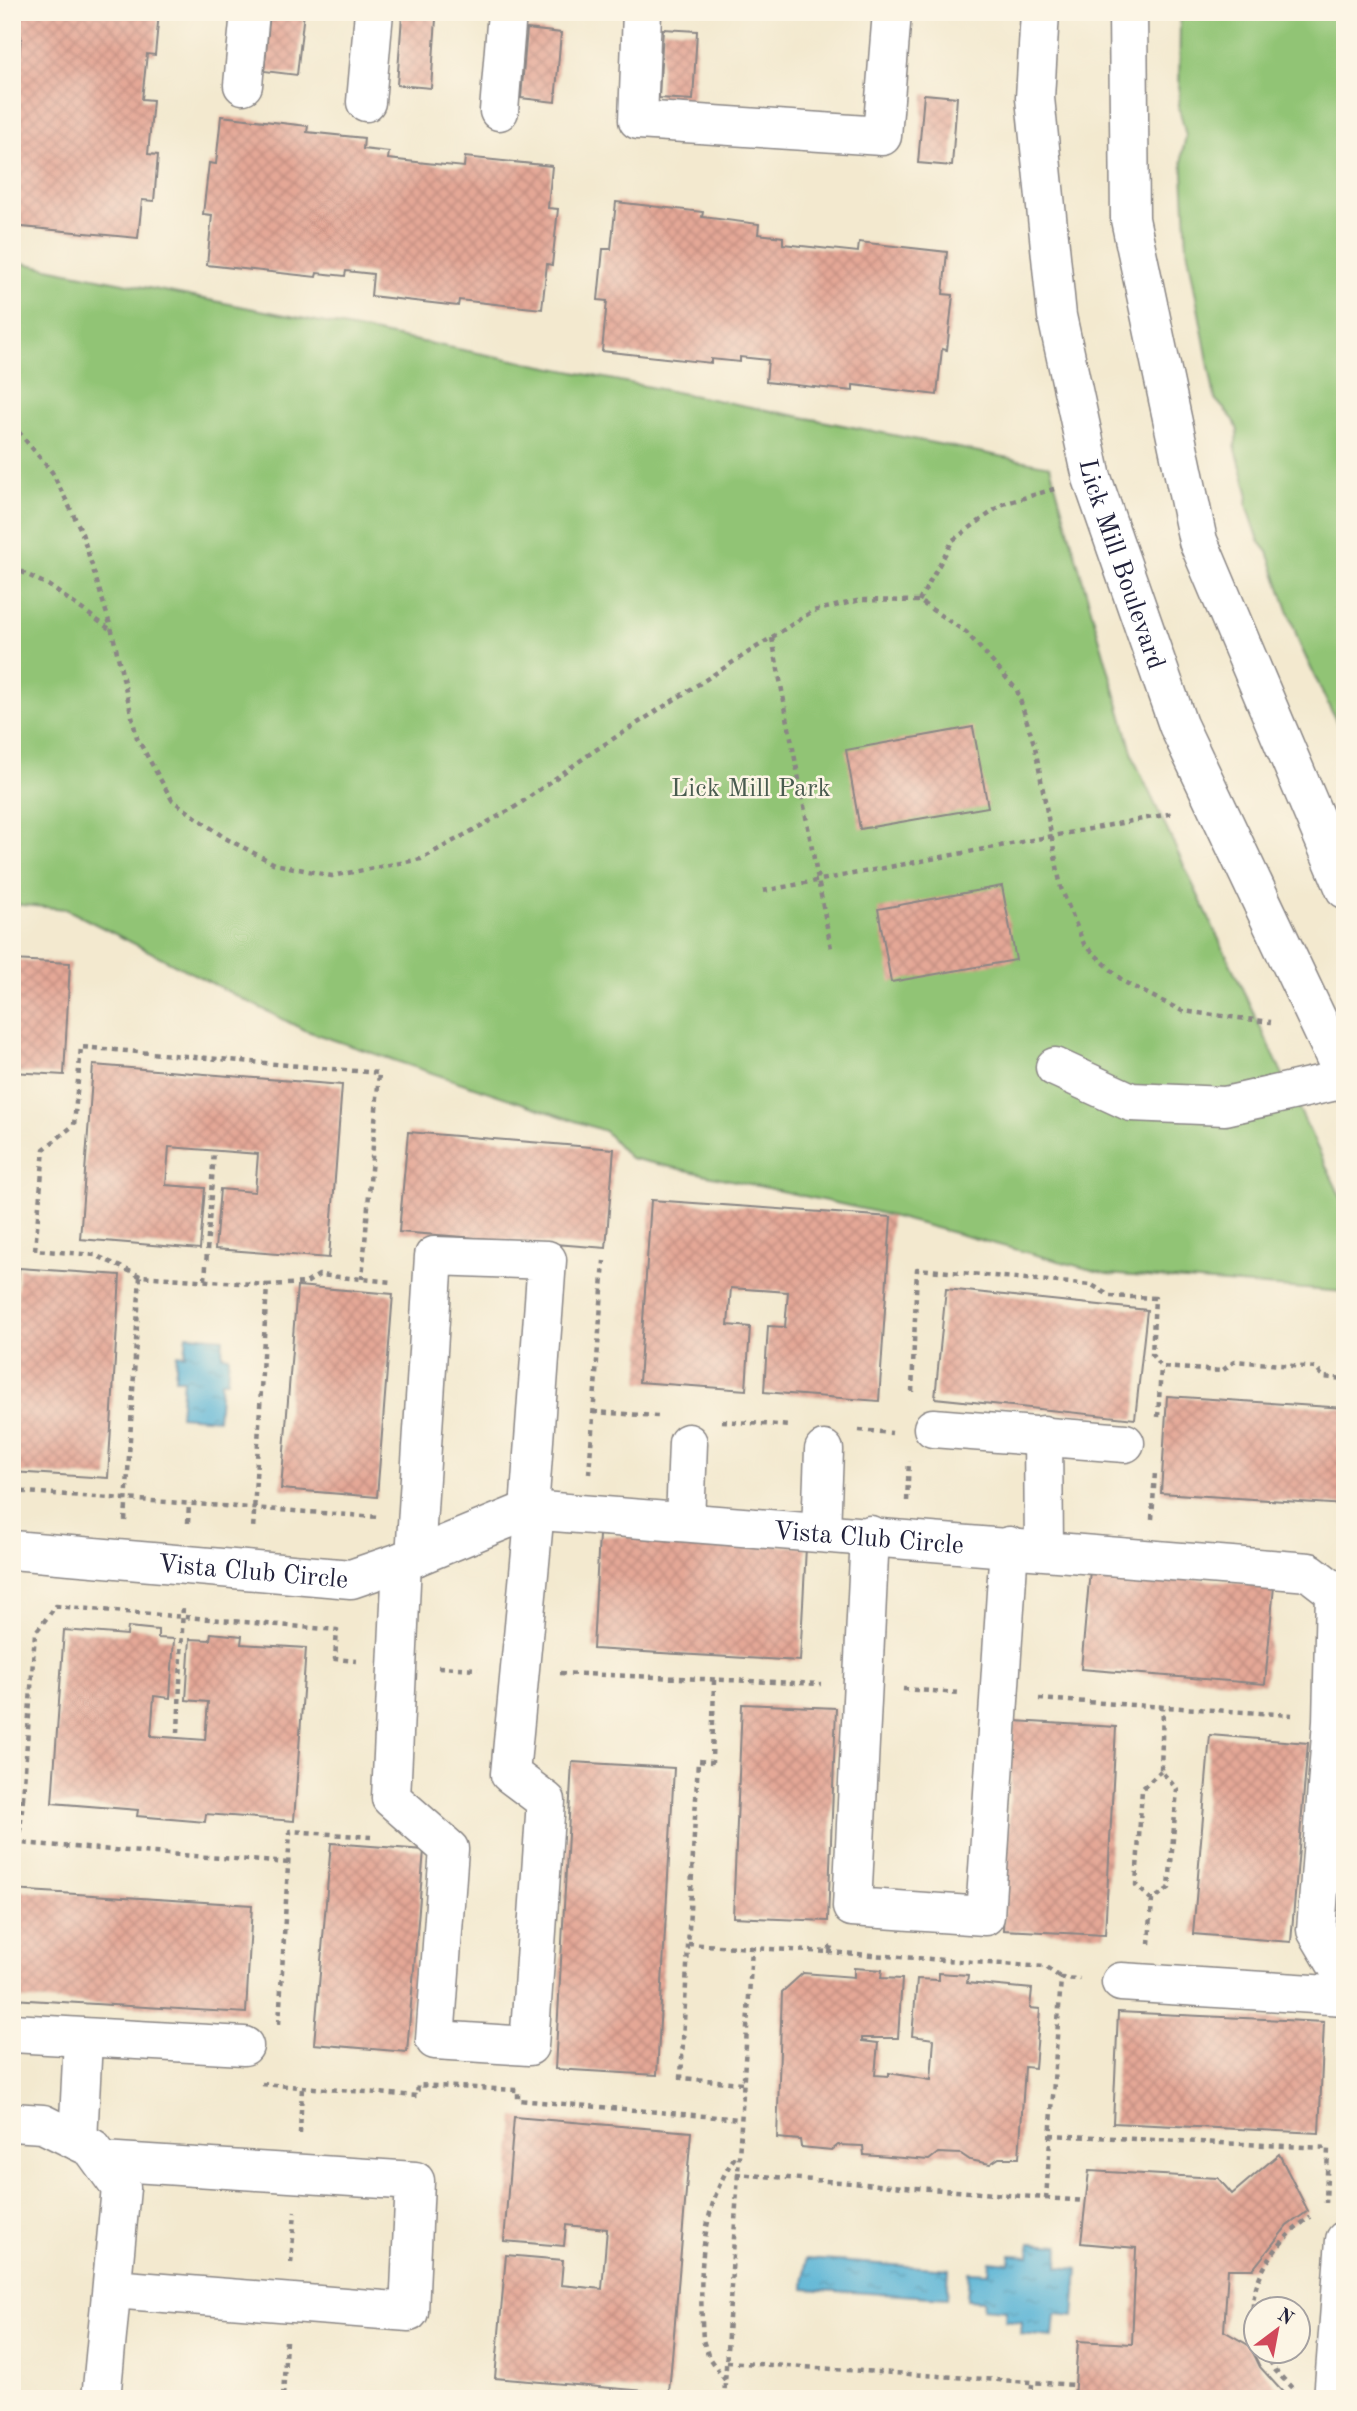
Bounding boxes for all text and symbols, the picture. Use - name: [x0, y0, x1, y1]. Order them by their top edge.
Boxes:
- street label: Lick Mill Boulevard: [1073, 457, 1169, 673]
- park label: Lick Mill Park: [671, 776, 831, 802]
- street label: Vista Club Circle: [772, 1518, 965, 1560]
- street label: Vista Club Circle: [157, 1552, 349, 1594]
- north arrow: [1242, 2296, 1312, 2366]
- text: N: [1273, 2306, 1296, 2330]

